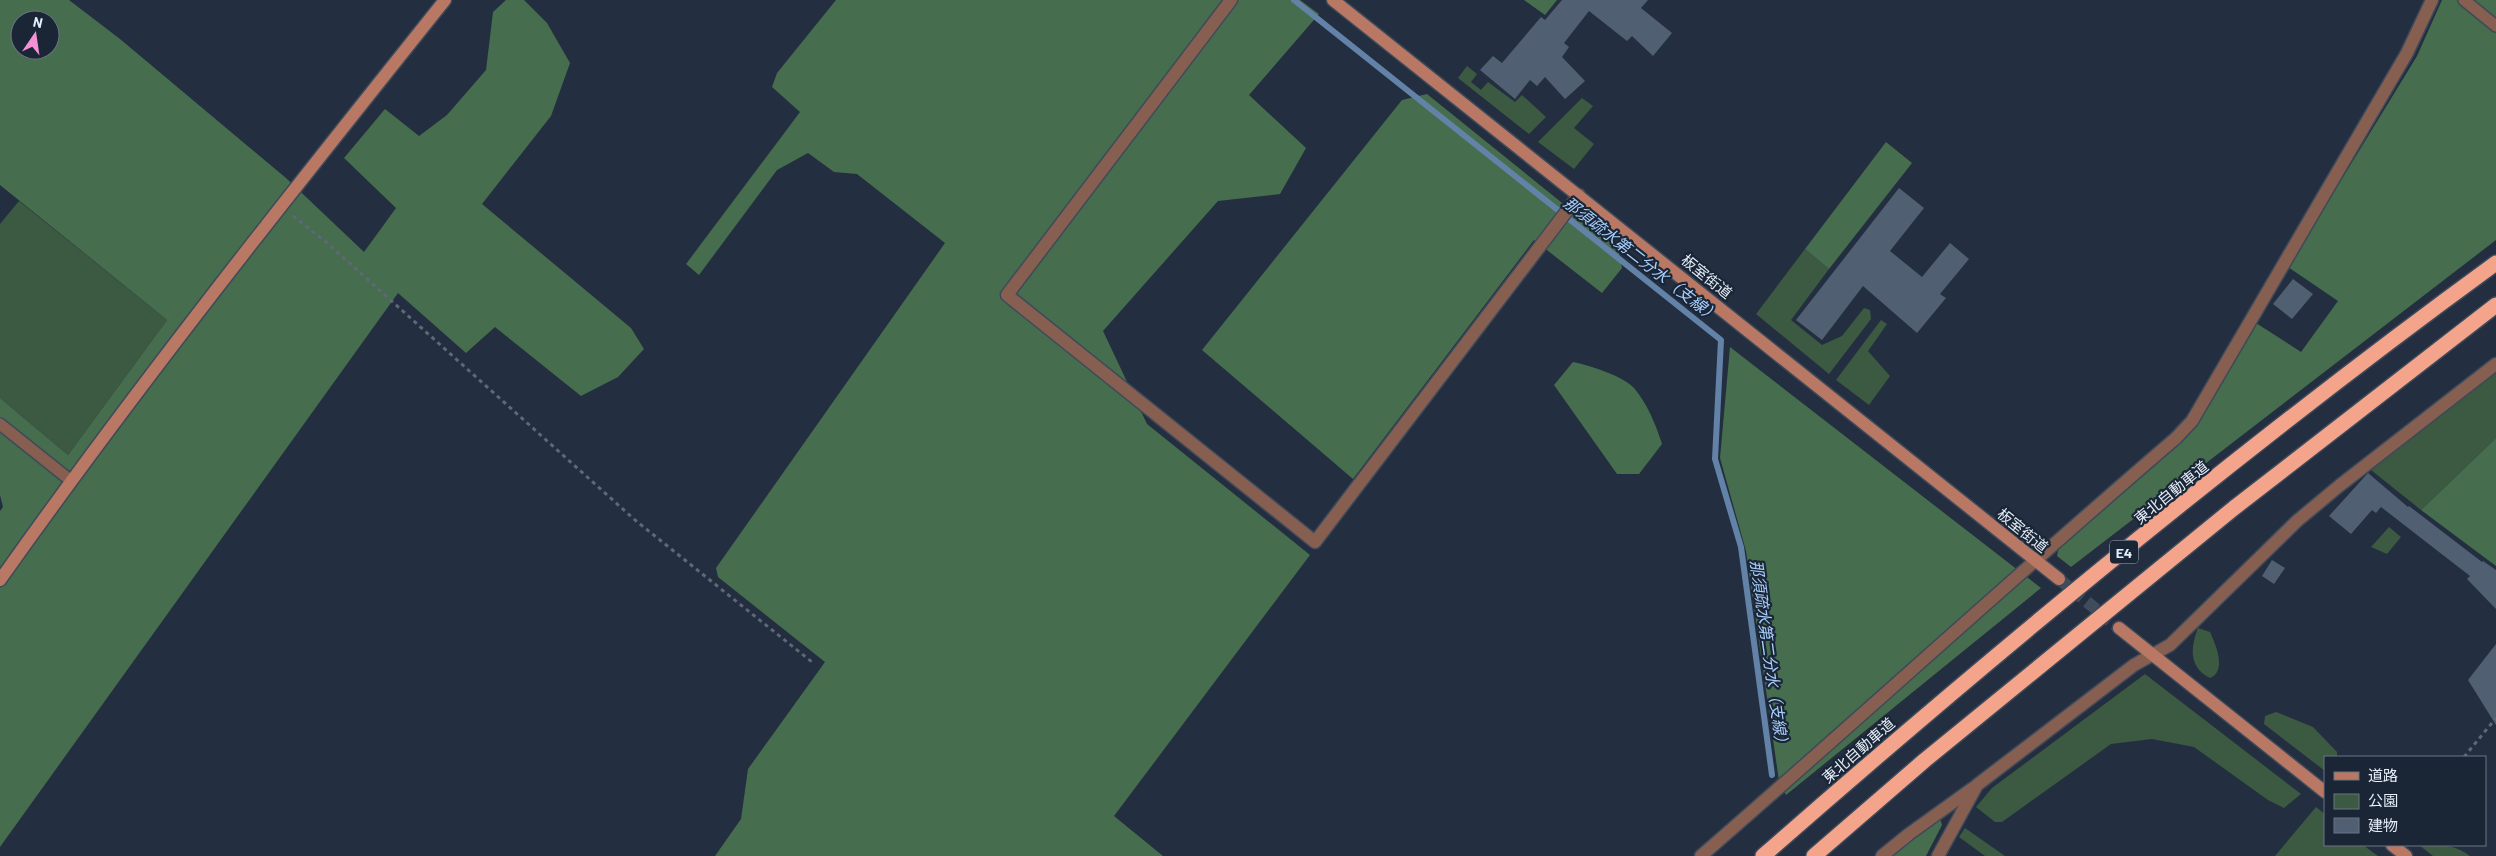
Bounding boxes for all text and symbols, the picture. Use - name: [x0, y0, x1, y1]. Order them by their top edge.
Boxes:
- north arrow: [10, 10, 60, 60]
- text: N: [32, 13, 44, 31]
- water label: 那須疏水第二分水（支線）: [1560, 192, 1724, 326]
- street label: 板室街道: [1678, 250, 1736, 302]
- street label: 東北自動車道: [2130, 457, 2212, 527]
- street label: 板室街道: [1994, 504, 2052, 556]
- road number: E4: [2110, 540, 2138, 564]
- water label: 那須疏水第二分水（支線）: [1747, 559, 1793, 751]
- street label: 東北自動車道: [1818, 714, 1898, 786]
- legend: [2324, 756, 2486, 846]
- text: 道路: [2368, 766, 2398, 784]
- text: 公園: [2368, 791, 2398, 809]
- text: 建物: [2368, 816, 2398, 834]

